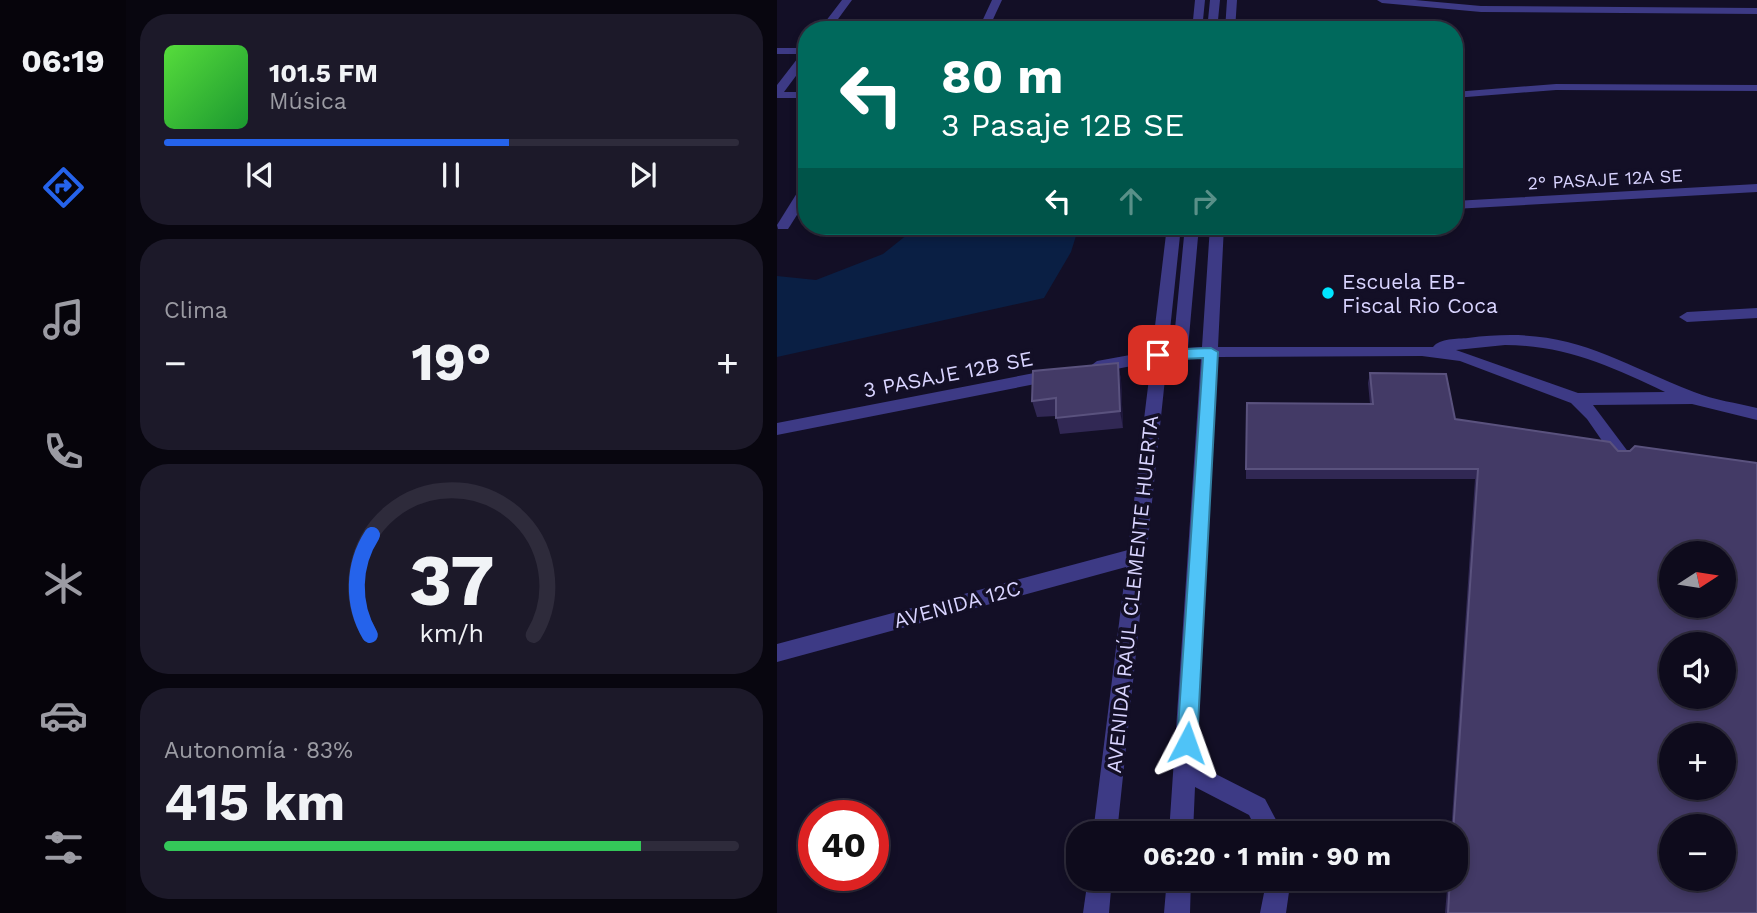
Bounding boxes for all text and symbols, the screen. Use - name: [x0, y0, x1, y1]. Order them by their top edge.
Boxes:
- text: 06:19: [21, 42, 105, 80]
- text: 80 m: [941, 47, 1063, 105]
- icon: left: [826, 49, 917, 140]
- text: 101.5 FM: [269, 58, 378, 88]
- text: Música: [269, 88, 347, 115]
- text: 3 Pasaje 12B SE: [941, 106, 1184, 144]
- icon: previous: [241, 156, 279, 194]
- icon: pause: [432, 156, 470, 194]
- icon: next: [624, 156, 662, 194]
- icon: directions: [39, 163, 88, 212]
- street label: 2° PASAJE 12A SE: [1527, 164, 1683, 194]
- icon: left: [1039, 182, 1077, 220]
- icon: ahead: [1112, 182, 1150, 220]
- icon: right: [1185, 182, 1223, 220]
- place label: Escuela EB- Fiscal Rio Coca: [1342, 269, 1498, 318]
- marker: Escuela EB- Fiscal Rio Coca: [1320, 285, 1336, 301]
- icon: music: [39, 295, 88, 344]
- text: Clima: [164, 297, 228, 324]
- pin: [1128, 325, 1188, 385]
- text: 19°: [411, 332, 492, 393]
- icon: arrive: [1139, 336, 1177, 374]
- text: −: [164, 341, 187, 385]
- text: +: [716, 341, 739, 385]
- street label: 3 PASAJE 12B SE: [861, 345, 1035, 403]
- street label: AVENIDA RAÚL CLEMENTE HUERTA: [1101, 414, 1163, 774]
- icon: phone: [39, 427, 88, 476]
- text: 37: [409, 537, 494, 623]
- north arrow: [1659, 541, 1736, 618]
- map controls: [1659, 541, 1736, 891]
- icon: climate: [39, 559, 88, 608]
- street label: AVENIDA 12C: [891, 575, 1023, 633]
- text: km/h: [419, 619, 484, 648]
- button: sound: [1659, 632, 1736, 709]
- icon: car: [39, 691, 88, 740]
- position arrow: [1150, 706, 1224, 780]
- button: +: [1659, 723, 1736, 800]
- text: Autonomía · 83%: [164, 737, 353, 764]
- text: 415 km: [164, 772, 345, 833]
- speed limit sign: 40: [798, 800, 889, 891]
- button: −: [1659, 814, 1736, 891]
- icon: filters: [39, 823, 88, 872]
- text: 06:20 · 1 min · 90 m: [1143, 841, 1391, 871]

